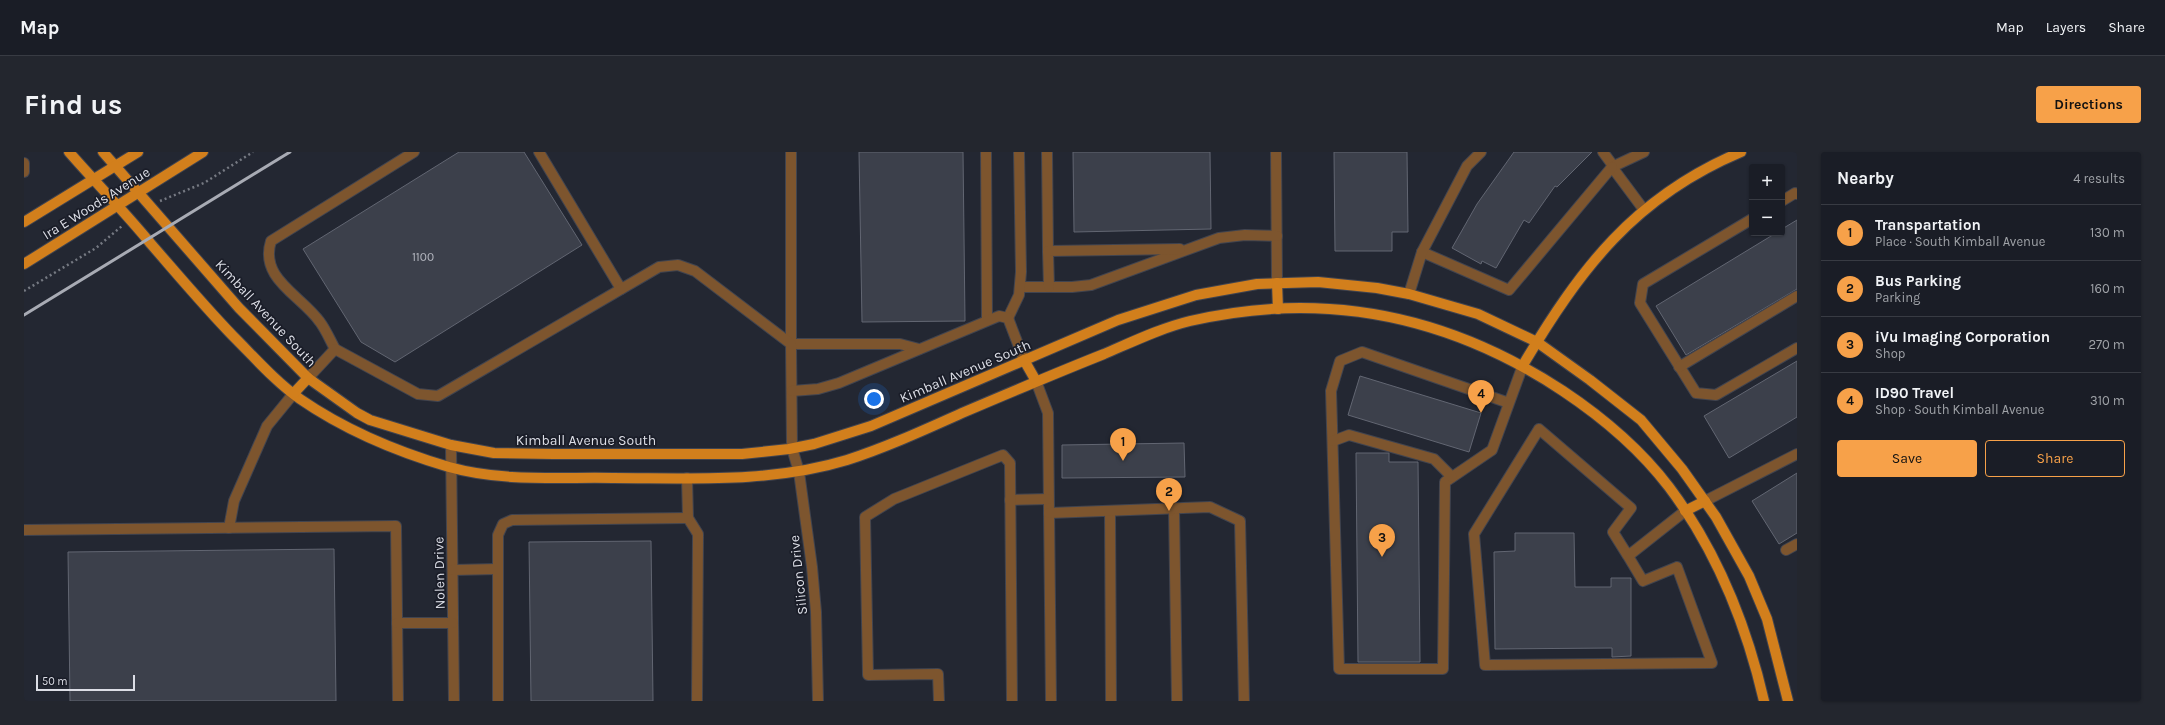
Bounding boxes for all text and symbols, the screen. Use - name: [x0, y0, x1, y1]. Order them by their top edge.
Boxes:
- text: Map: [20, 17, 59, 39]
- text: Map: [1996, 19, 2024, 36]
- text: Layers: [2046, 19, 2086, 36]
- text: Share: [2108, 19, 2145, 36]
- button: Directions: [2036, 86, 2141, 123]
- text: Find us: [24, 88, 123, 121]
- street label: Ira E Woods Avenue: [39, 163, 153, 243]
- map controls: [1749, 164, 1785, 236]
- button: +: [1749, 164, 1785, 200]
- text: Nearby: [1837, 168, 1894, 188]
- text: 4 results: [2073, 171, 2125, 186]
- button: −: [1749, 200, 1785, 236]
- text: Transpartation: [1875, 216, 1981, 234]
- text: 1: [1848, 225, 1852, 240]
- text: 130 m: [2090, 225, 2125, 240]
- text: Place · South Kimball Avenue: [1875, 234, 2045, 249]
- house number: 1100: [412, 250, 434, 264]
- street label: Kimball Avenue South: [211, 256, 320, 371]
- text: Bus Parking: [1875, 272, 1961, 290]
- text: 2: [1846, 281, 1854, 296]
- text: 160 m: [2090, 281, 2125, 296]
- text: Parking: [1875, 290, 1920, 305]
- text: iVu Imaging Corporation: [1875, 328, 2050, 346]
- street label: Kimball Avenue South: [897, 336, 1033, 407]
- text: 3: [1846, 337, 1854, 352]
- text: 270 m: [2088, 337, 2125, 352]
- text: Shop: [1875, 346, 1905, 361]
- pin: 4: [1468, 380, 1494, 413]
- text: ID90 Travel: [1875, 384, 1954, 402]
- your location: [864, 389, 884, 409]
- text: 4: [1846, 393, 1854, 408]
- text: 310 m: [2090, 393, 2125, 408]
- text: Shop · South Kimball Avenue: [1875, 402, 2045, 417]
- pin: 1: [1110, 428, 1136, 461]
- street label: Kimball Avenue South: [516, 432, 656, 449]
- button: Save: [1837, 440, 1977, 477]
- button: Share: [1985, 440, 2125, 477]
- pin: 2: [1156, 478, 1182, 511]
- pin: 3: [1369, 524, 1395, 557]
- street label: Silicon Drive: [786, 534, 811, 616]
- street label: Nolen Drive: [430, 536, 449, 610]
- scale bar: [36, 673, 135, 692]
- text: 50 m: [42, 675, 68, 688]

